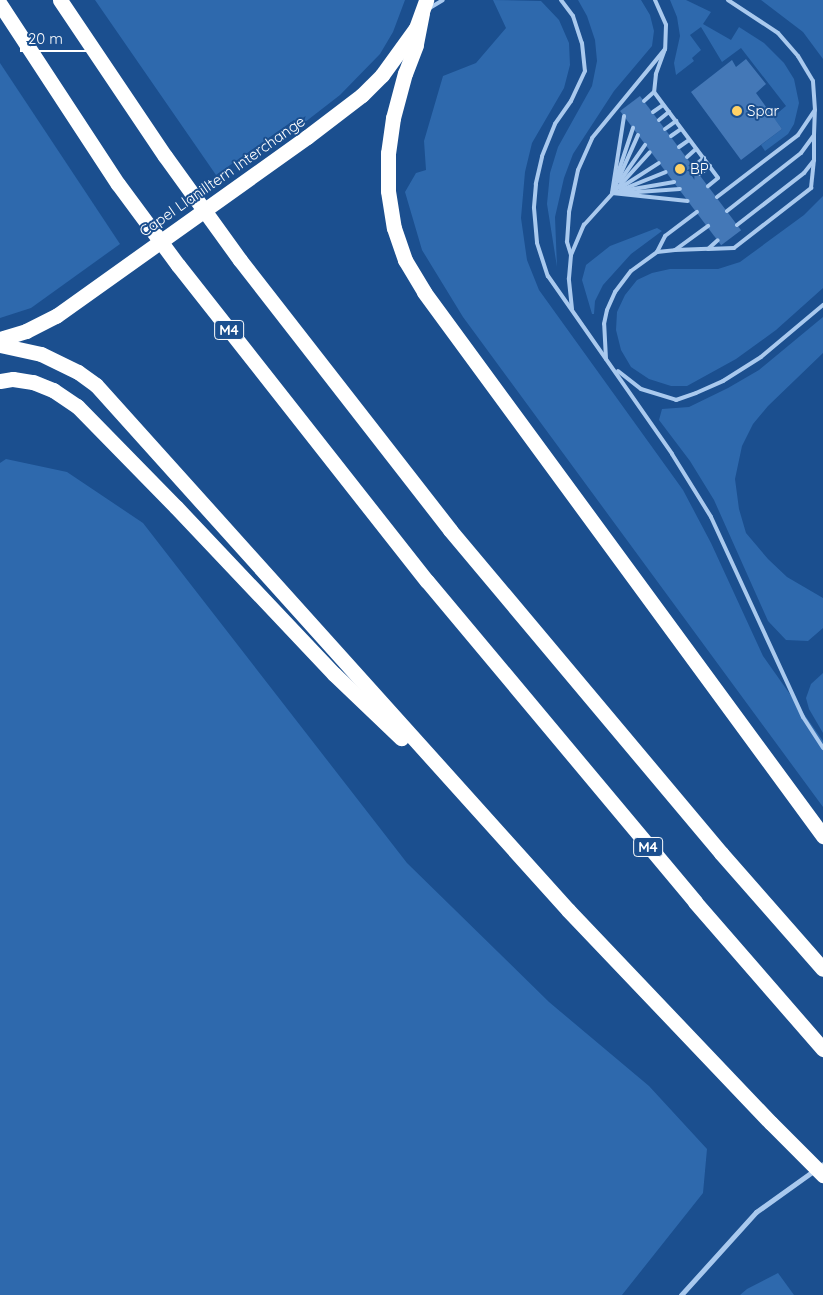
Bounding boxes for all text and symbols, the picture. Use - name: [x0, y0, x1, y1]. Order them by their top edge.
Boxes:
- scale bar: [22, 20, 91, 52]
- text: 20 m: [28, 29, 63, 48]
- place label: Spar: [747, 102, 779, 120]
- marker: Spar: [731, 105, 743, 117]
- street label: Capel Llanilltern Interchange: [136, 112, 308, 240]
- place label: BP: [690, 160, 709, 178]
- marker: BP: [674, 163, 686, 175]
- road number: M4: [214, 318, 244, 342]
- road number: M4: [633, 836, 663, 859]

